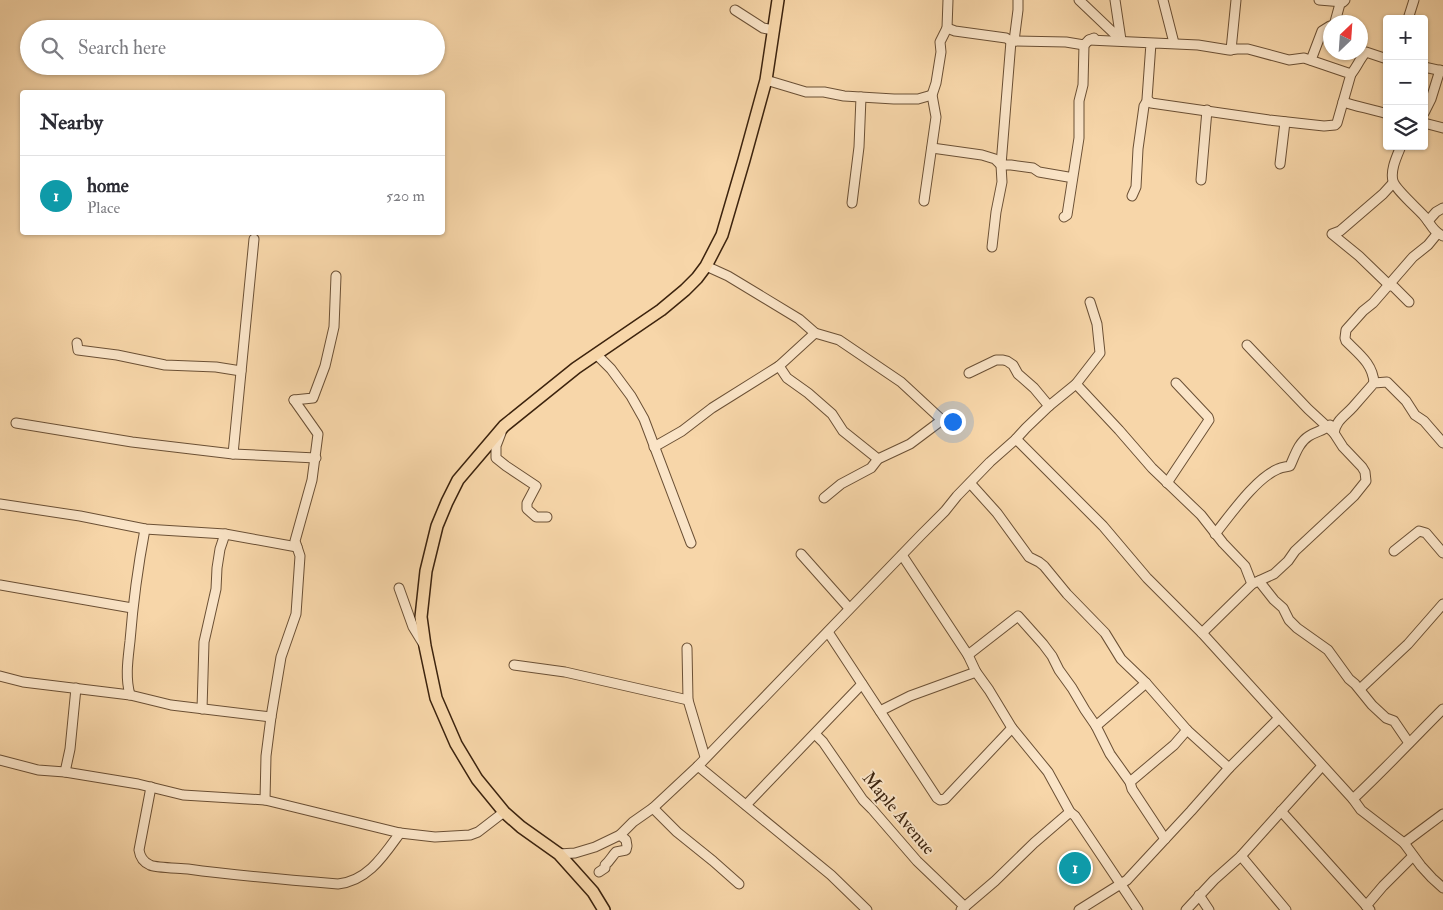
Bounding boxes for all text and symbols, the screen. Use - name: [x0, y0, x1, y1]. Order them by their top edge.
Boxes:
- north arrow: [1323, 15, 1368, 60]
- map controls: [1383, 15, 1428, 150]
- button: +: [1383, 15, 1428, 60]
- search box: [20, 20, 445, 75]
- icon: search: [38, 34, 66, 62]
- text: Search here: [78, 36, 166, 60]
- button: −: [1383, 60, 1428, 105]
- button: layers: [1383, 105, 1428, 150]
- text: Nearby: [40, 109, 103, 136]
- text: home: [87, 174, 129, 198]
- text: 1: [53, 186, 59, 206]
- text: 520 m: [386, 186, 425, 206]
- text: Place: [87, 198, 120, 218]
- your location: [940, 409, 966, 435]
- street label: Maple Avenue: [857, 767, 940, 860]
- pin: 1: [1059, 849, 1091, 887]

